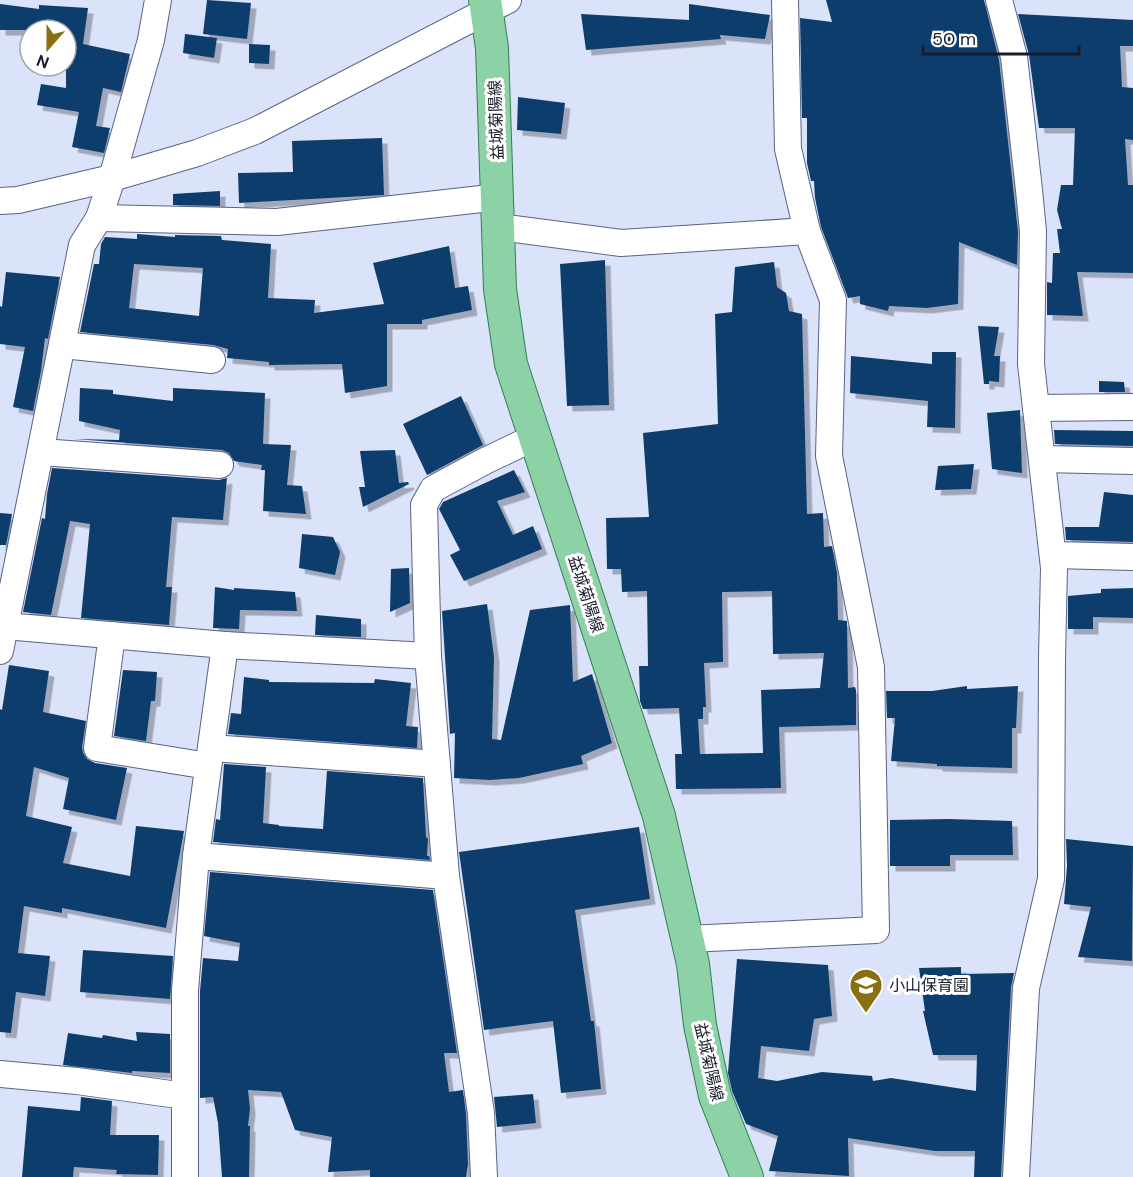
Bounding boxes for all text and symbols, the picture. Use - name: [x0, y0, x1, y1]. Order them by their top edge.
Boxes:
- north arrow: [18, 18, 78, 78]
- scale bar: [923, 18, 1079, 56]
- text: 50 m: [932, 27, 976, 51]
- text: N: [34, 50, 52, 73]
- street label: 益城菊陽線: [484, 80, 508, 160]
- street label: 益城菊陽線: [564, 553, 608, 635]
- school or university icon: 小山保育園: [848, 967, 884, 1014]
- place label: 小山保育園: [889, 975, 969, 996]
- street label: 益城菊陽線: [690, 1021, 728, 1103]

